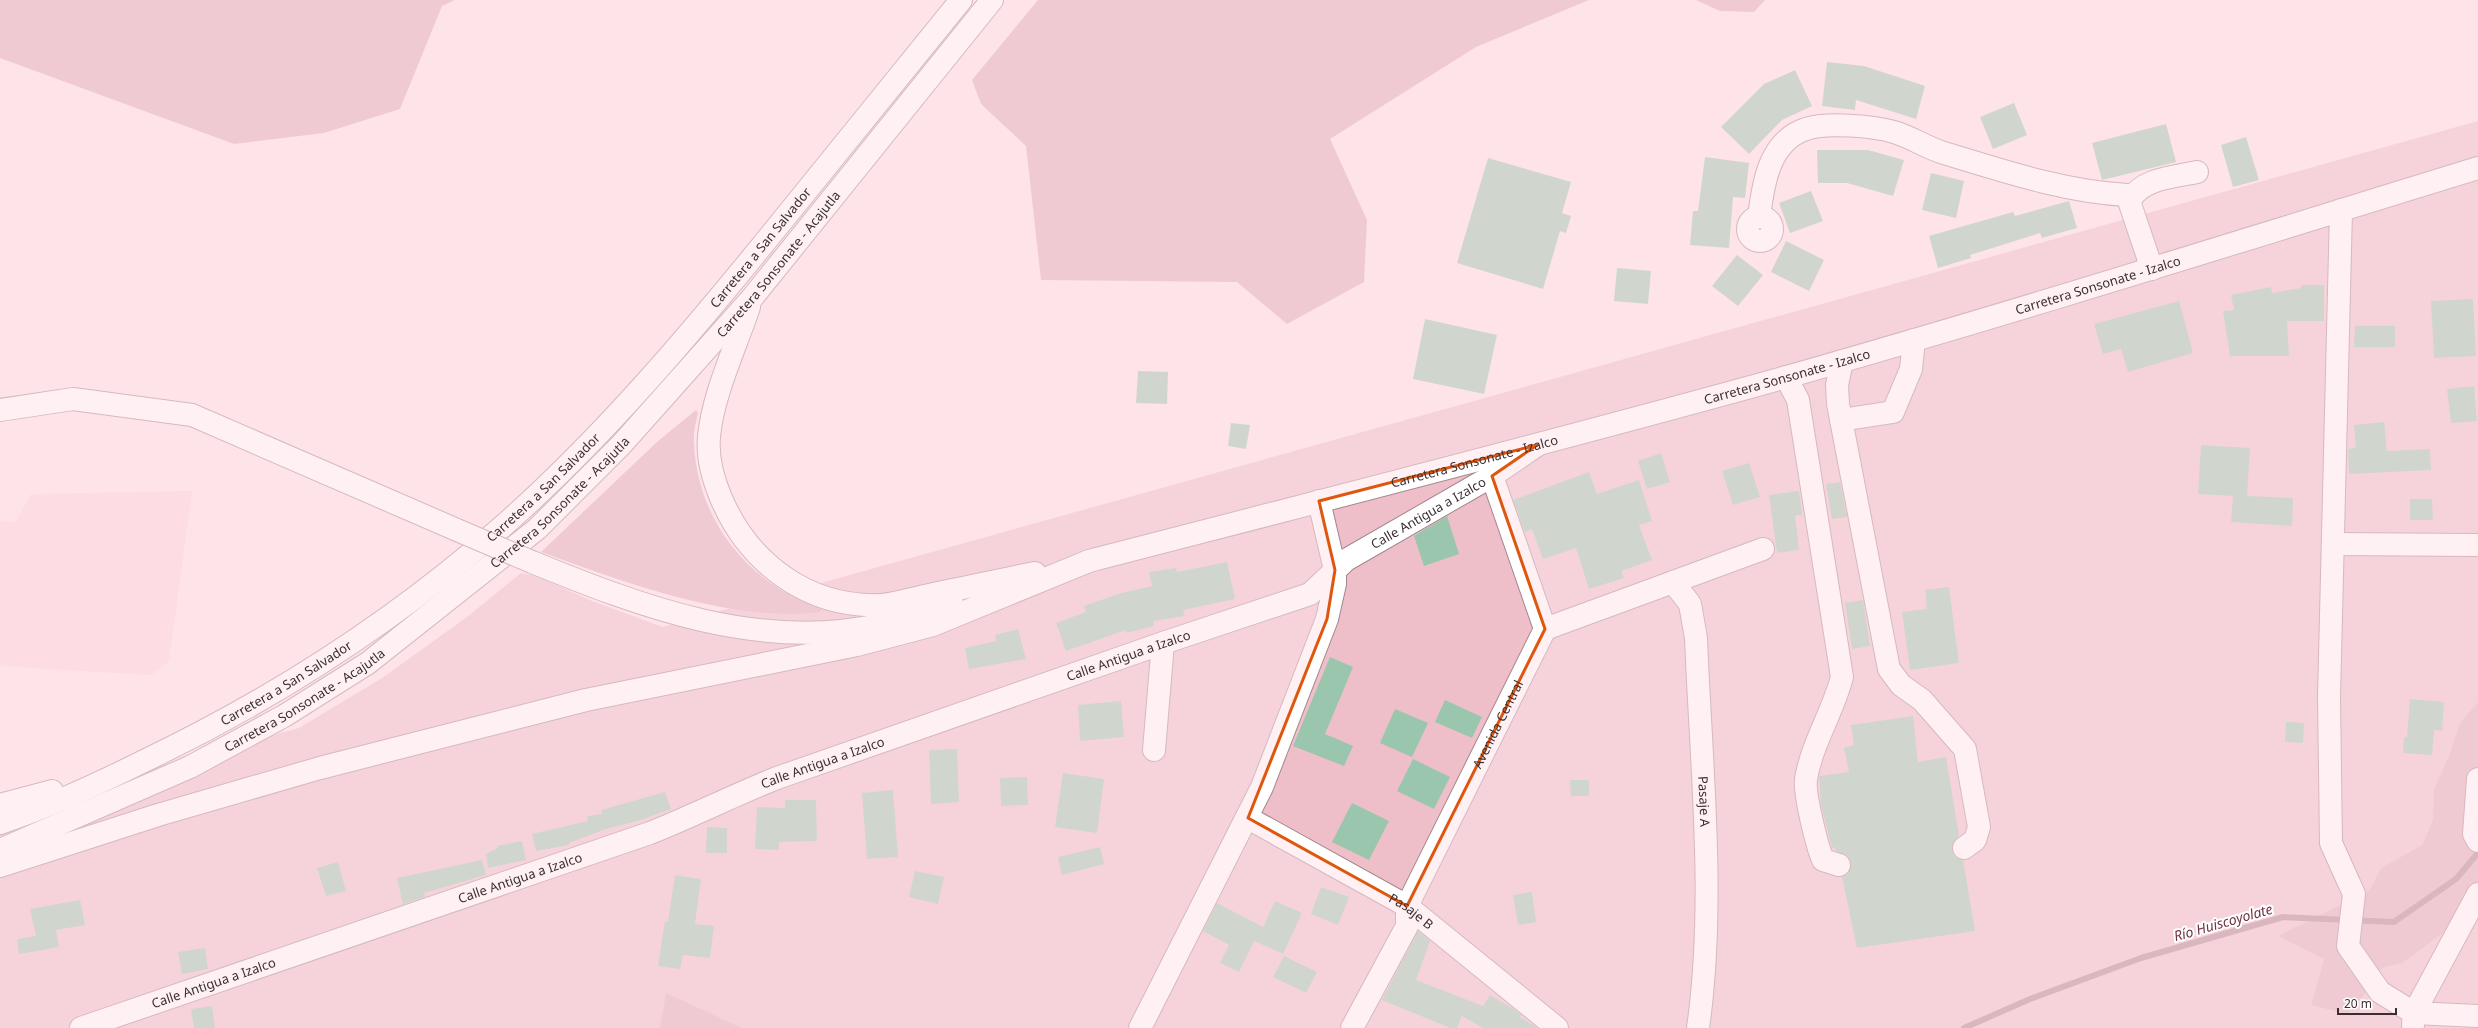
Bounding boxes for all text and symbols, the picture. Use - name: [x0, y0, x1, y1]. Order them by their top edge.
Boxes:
- street label: Carretera a San Salvador: [706, 183, 815, 311]
- street label: Carretera Sonsonate - Acajutla: [712, 187, 844, 341]
- street label: Carretera Sonsonate - Izalco: [2013, 251, 2183, 319]
- street label: Carretera Sonsonate - Izalco: [1702, 344, 1872, 408]
- street label: Carretera a San Salvador: [482, 428, 604, 546]
- street label: Carretera Sonsonate - Izalco: [1389, 430, 1560, 492]
- street label: Carretera Sonsonate - Acajutla: [486, 433, 633, 572]
- street label: Calle Antigua a Izalco: [1367, 472, 1489, 553]
- street label: Calle Antigua a Izalco: [1064, 625, 1193, 685]
- street label: Carretera a San Salvador: [217, 636, 356, 729]
- street label: Carretera Sonsonate - Acajutla: [221, 644, 389, 756]
- street label: Avenida Central: [1468, 677, 1527, 771]
- street label: Calle Antigua a Izalco: [758, 732, 887, 793]
- street label: Pasaje A: [1694, 775, 1714, 828]
- street label: Calle Antigua a Izalco: [455, 848, 585, 907]
- street label: Pasaje B: [1386, 889, 1437, 933]
- water label: Río Huiscoyolate: [2171, 899, 2275, 945]
- street label: Calle Antigua a Izalco: [149, 953, 278, 1012]
- scale bar: [2338, 990, 2396, 1016]
- text: 20 m: [2344, 995, 2372, 1012]

